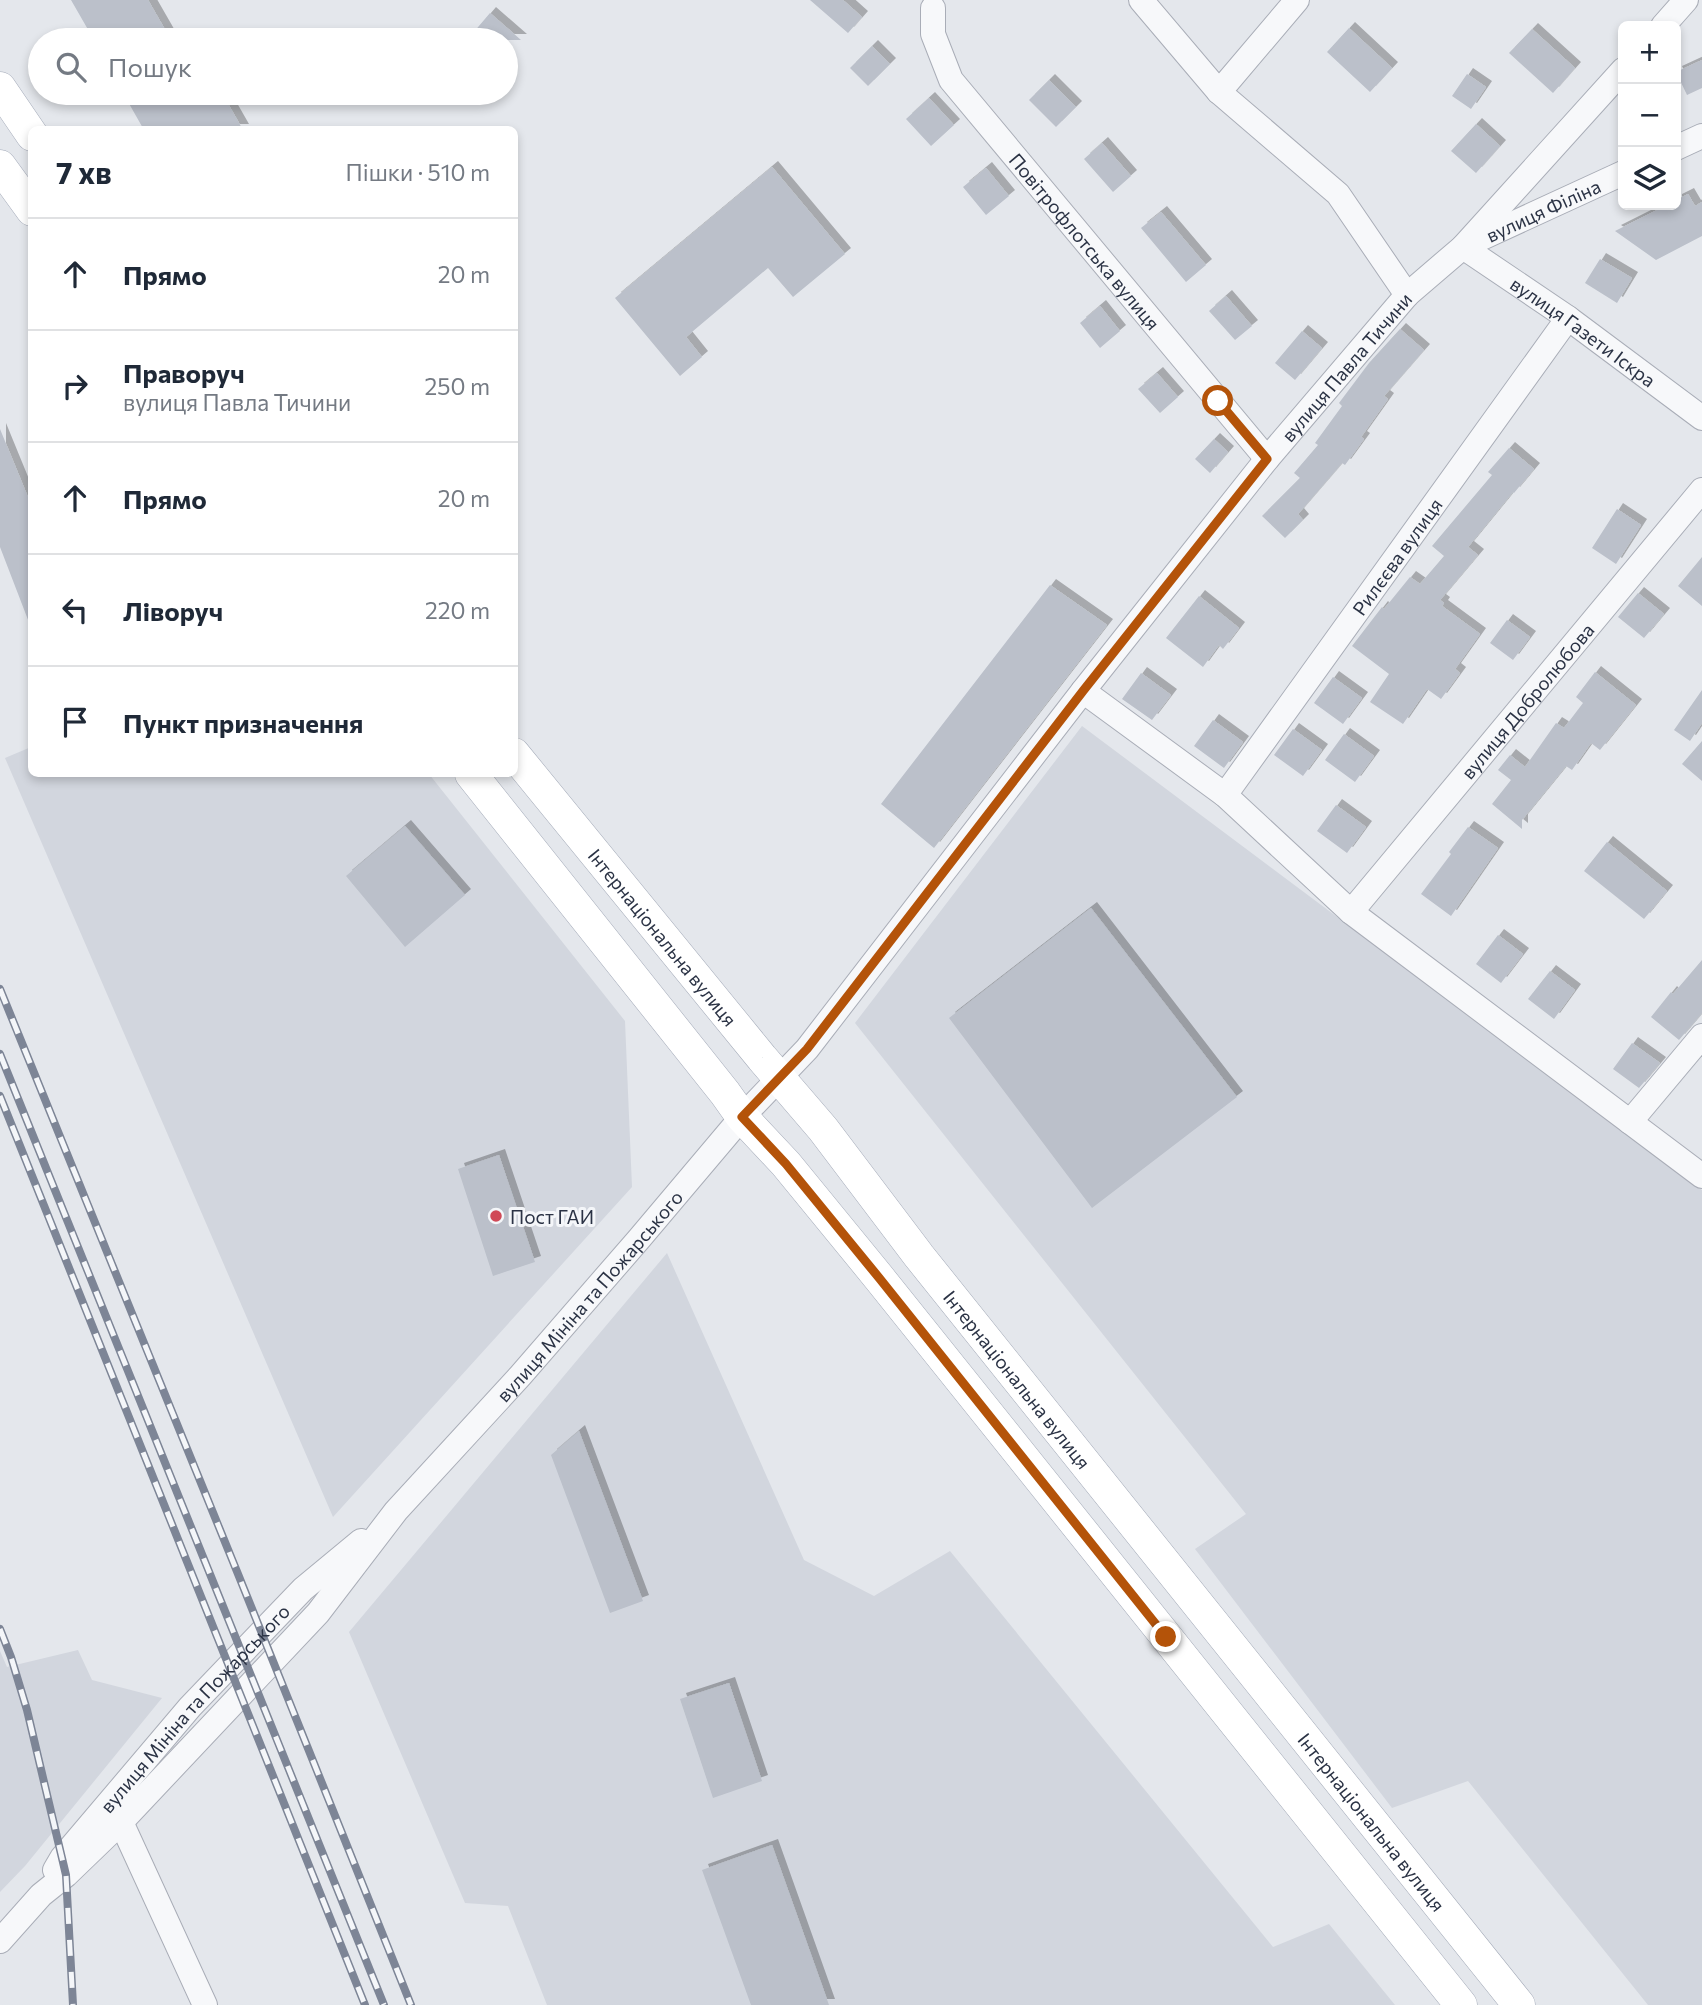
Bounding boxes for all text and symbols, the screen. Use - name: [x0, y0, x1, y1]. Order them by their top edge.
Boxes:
- map controls: [1618, 21, 1681, 210]
- button: +: [1618, 21, 1681, 84]
- search box: [28, 28, 518, 105]
- icon: search: [52, 48, 90, 86]
- text: Пошук: [108, 51, 192, 82]
- button: −: [1618, 84, 1681, 147]
- button: layers: [1618, 147, 1681, 210]
- street label: Повітрофлотська вулиця: [1005, 148, 1165, 334]
- text: 7 хв: [56, 153, 112, 190]
- text: Пішки · 510 m: [346, 158, 490, 186]
- street label: вулиця Філіна: [1482, 174, 1604, 246]
- icon: ahead: [56, 255, 94, 293]
- text: Прямо: [123, 259, 207, 290]
- text: 20 m: [438, 260, 490, 288]
- street label: вулиця Газети Іскра: [1507, 271, 1661, 391]
- street label: вулиця Павла Тичини: [1276, 287, 1416, 446]
- text: Праворуч: [123, 357, 245, 388]
- icon: right: [56, 367, 94, 405]
- text: 250 m: [425, 372, 490, 400]
- route start: [1202, 385, 1233, 416]
- text: вулиця Павла Тичини: [123, 388, 351, 416]
- icon: ahead: [56, 479, 94, 517]
- text: Прямо: [123, 483, 207, 514]
- text: 20 m: [438, 484, 490, 512]
- street label: Рилєєва вулиця: [1347, 493, 1446, 619]
- icon: left: [56, 591, 94, 629]
- text: Ліворуч: [123, 595, 223, 626]
- text: 220 m: [425, 596, 490, 624]
- street label: вулиця Добролюбова: [1456, 618, 1598, 783]
- icon: arrive: [56, 703, 94, 741]
- text: Пункт призначення: [123, 707, 363, 738]
- street label: Інтернаціональна вулиця: [584, 844, 742, 1030]
- street label: вулиця Мініна та Пожарського: [491, 1185, 687, 1406]
- place label: Пост ГАИ: [510, 1205, 594, 1228]
- marker: Пост ГАИ: [488, 1208, 504, 1224]
- street label: Інтернаціональна вулиця: [939, 1285, 1096, 1473]
- street label: вулиця Мініна та Пожарського: [95, 1599, 294, 1817]
- route end: [1150, 1621, 1181, 1652]
- street label: Інтернаціональна вулиця: [1294, 1728, 1451, 1916]

